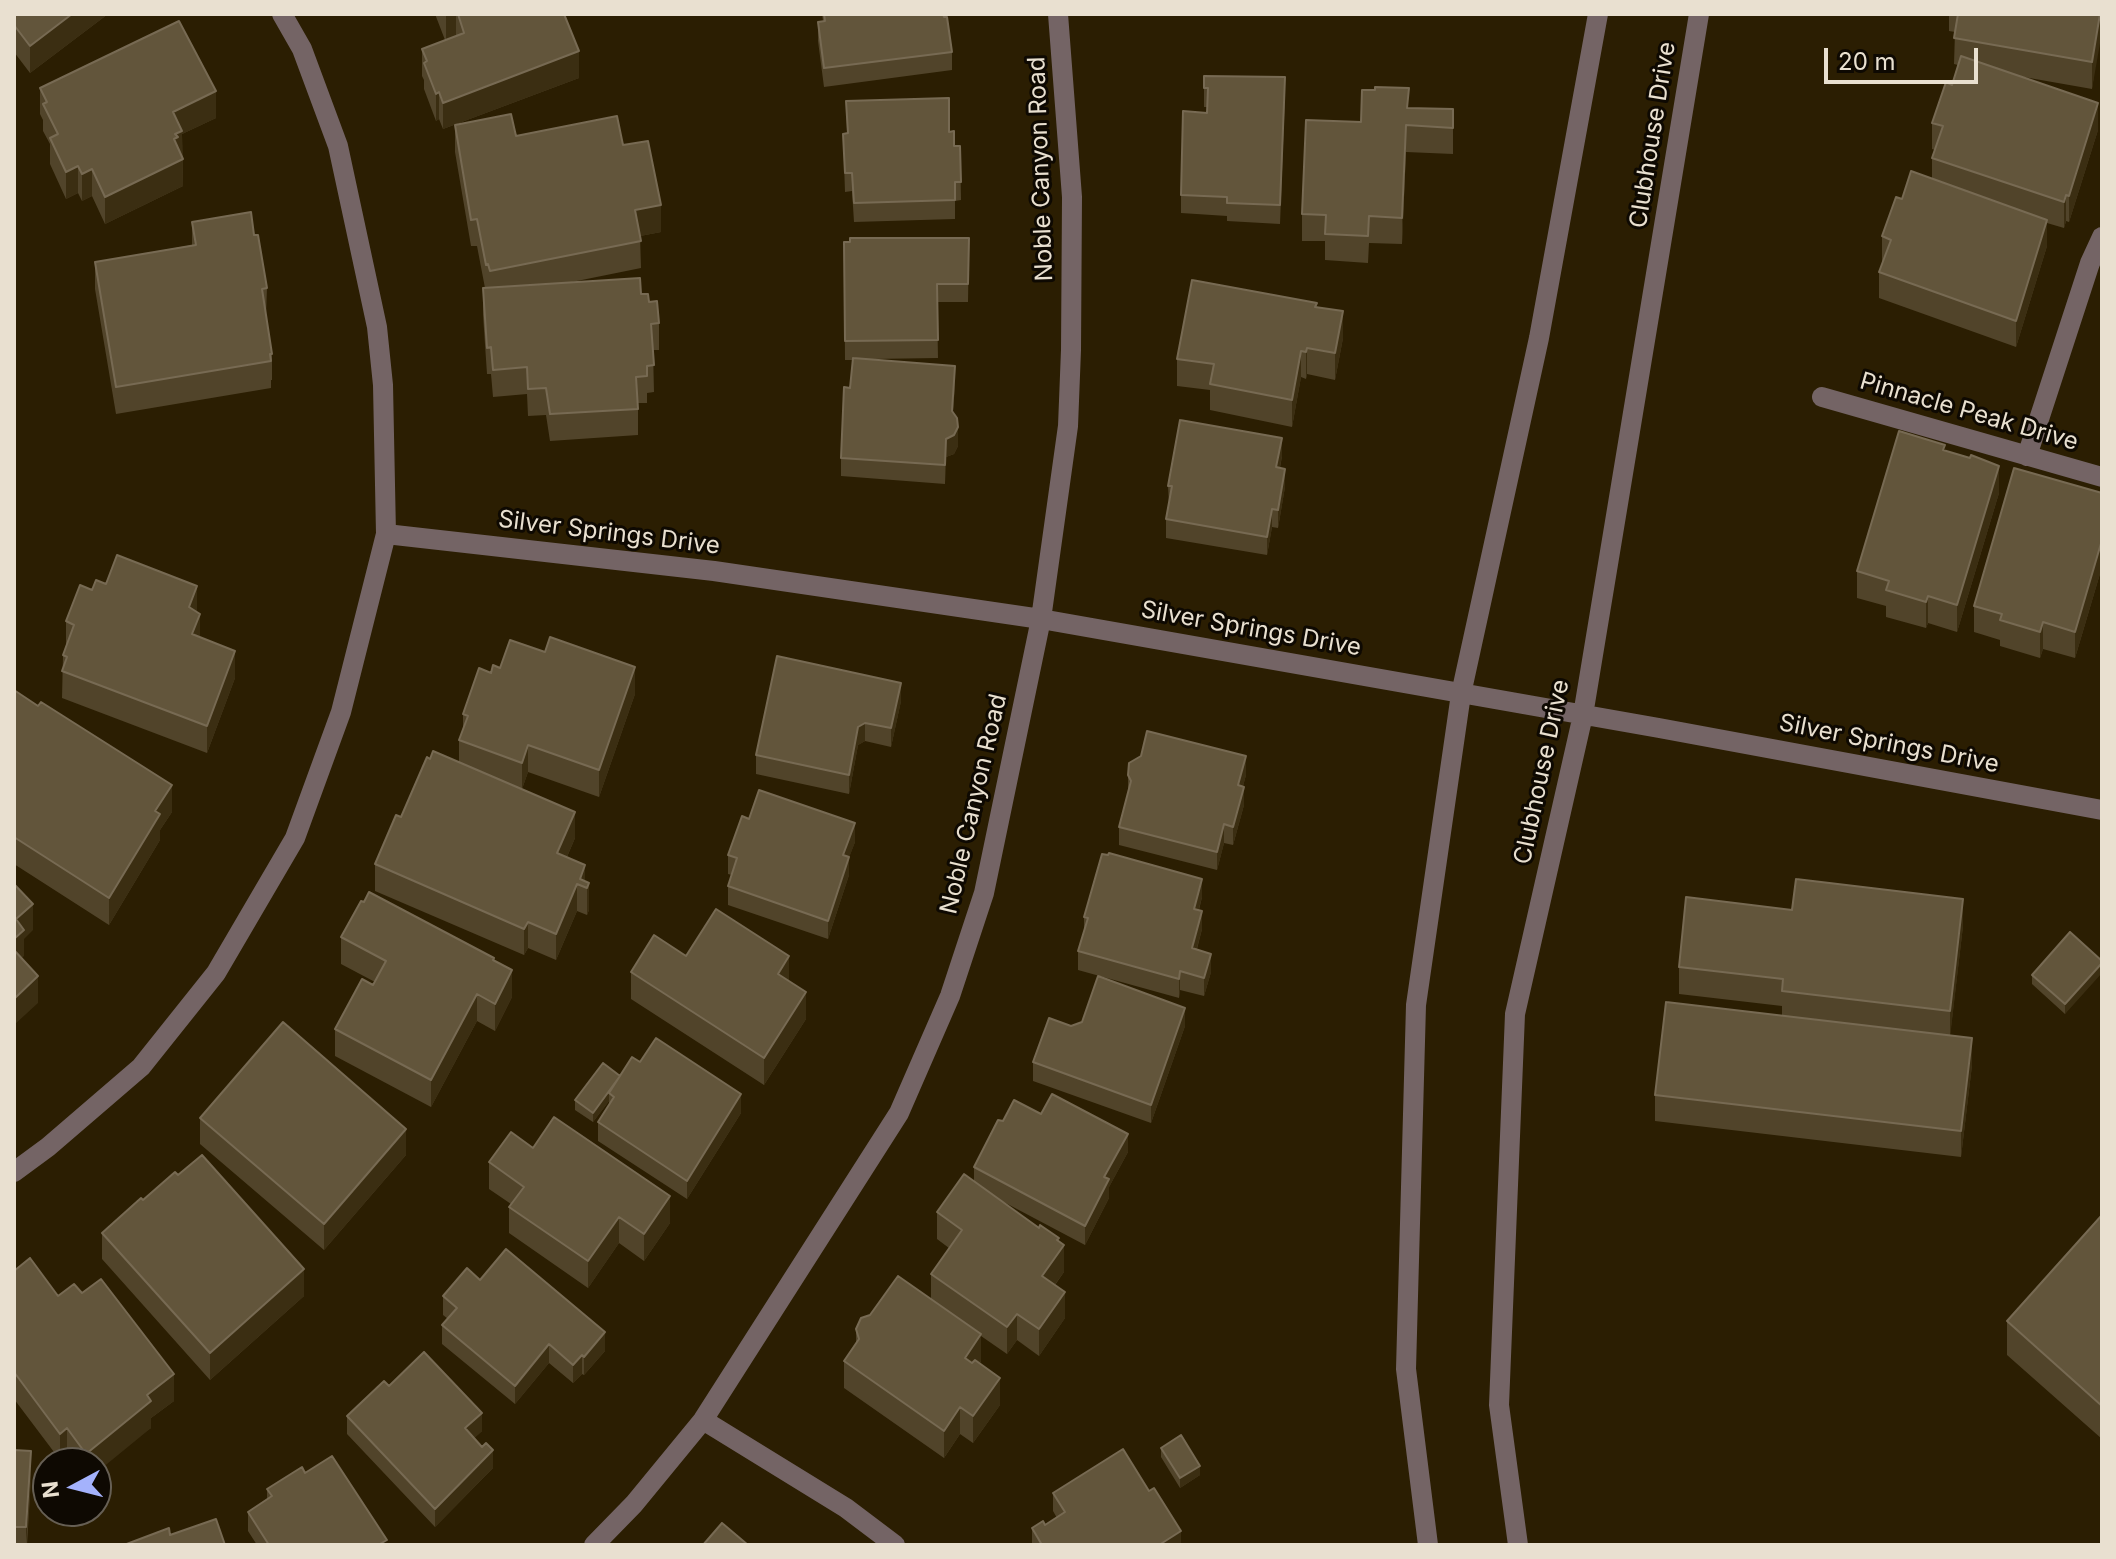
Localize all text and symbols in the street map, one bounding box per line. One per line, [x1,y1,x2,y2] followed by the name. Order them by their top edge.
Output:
[1828,32,1982,82] scale bar
[1624,40,1682,230] street label: Clubhouse Drive
[1838,47,1896,76] text: 20 m
[1023,56,1059,282] street label: Noble Canyon Road
[1857,367,2081,457] street label: Pinnacle Peak Drive
[497,505,721,561] street label: Silver Springs Drive
[1139,595,1363,663] street label: Silver Springs Drive
[1508,677,1576,867] street label: Clubhouse Drive
[935,691,1013,917] street label: Noble Canyon Road
[1777,709,2001,779] street label: Silver Springs Drive
[32,1447,112,1527] north arrow
[36,1480,64,1500] text: N

